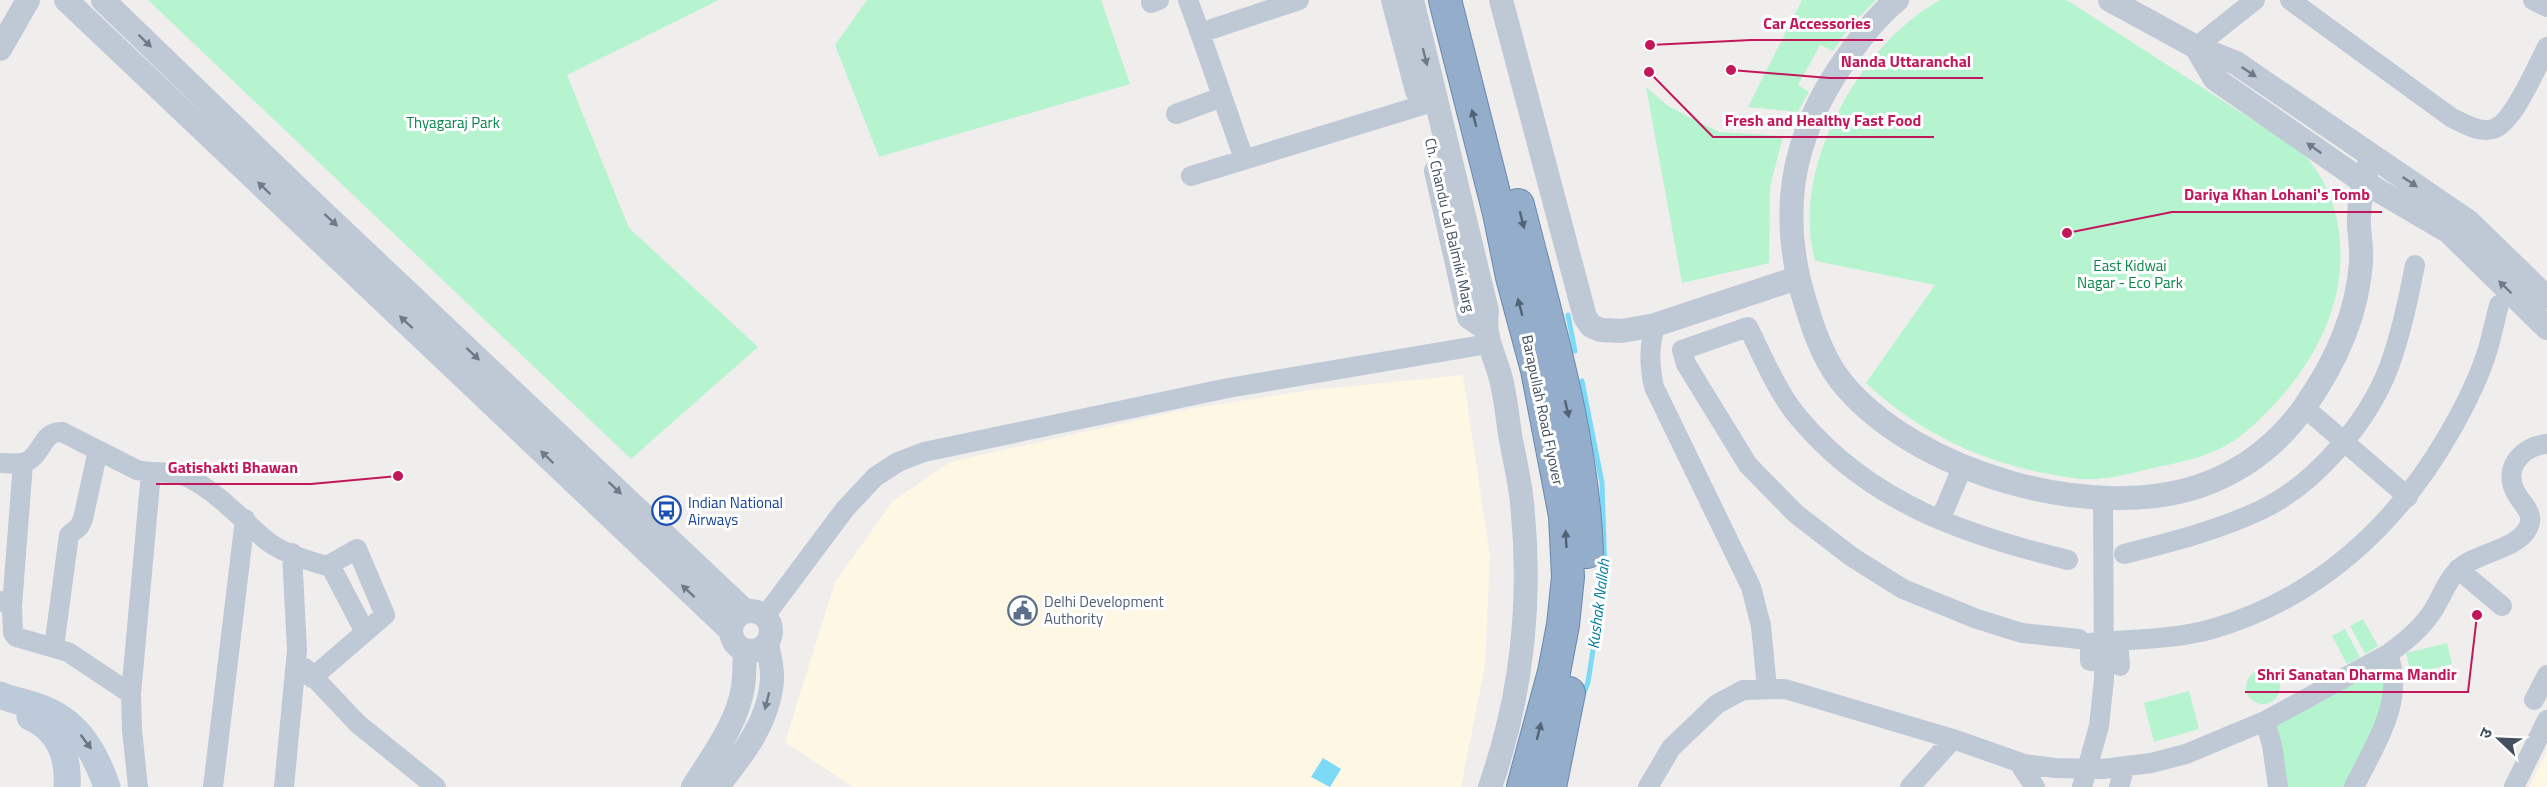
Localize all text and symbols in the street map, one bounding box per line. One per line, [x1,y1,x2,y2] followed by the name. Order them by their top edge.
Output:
[1751,6,1883,40] callout: Car Accessories
[1763,11,1871,35] text: Car Accessories
[138,33,152,47] one-way arrow
[1829,44,1983,78] callout: Nanda Uttaranchal
[1421,48,1431,66] one-way arrow
[1841,49,1971,73] text: Nanda Uttaranchal
[2241,66,2257,77] one-way arrow
[1713,103,1934,137] callout: Fresh and Healthy Fast Food
[1468,108,1478,127] one-way arrow
[1725,108,1921,132] text: Fresh and Healthy Fast Food
[406,111,500,134] park label: Thyagaraj Park
[1419,136,1481,315] street label: Ch. Chandu Lal Balmiki Marg
[2307,142,2323,154] one-way arrow
[2402,176,2418,188] one-way arrow
[2172,178,2382,212] callout: Dariya Khan Lohani's Tomb
[257,181,272,195] one-way arrow
[2184,182,2370,206] text: Dariya Khan Lohani's Tomb
[1517,211,1527,229] one-way arrow
[323,213,338,226] one-way arrow
[2077,254,2183,294] park label: East Kidwai Nagar - Eco Park
[2498,280,2513,294] one-way arrow
[1515,298,1524,316] one-way arrow
[398,315,413,329] one-way arrow
[1516,333,1570,487] street label: Barapullah Road Flyover
[466,346,480,360] one-way arrow
[1563,400,1573,419] one-way arrow
[156,450,311,484] callout: Gatishakti Bhawan
[540,450,554,464] one-way arrow
[168,455,298,479] text: Gatishakti Bhawan
[607,480,621,494] one-way arrow
[688,491,783,531] place label: Indian National Airways
[651,495,683,527] bus stop icon: Indian National Airways
[1561,529,1571,548] one-way arrow
[1581,557,1616,650] water label: Kushak Nallah
[681,584,696,598] one-way arrow
[1044,590,1165,630] place label: Delhi Development Authority
[1007,594,1039,626] public building icon: Delhi Development Authority
[2245,658,2468,692] callout: Shri Sanatan Dharma Mandir
[2257,662,2457,686] text: Shri Sanatan Dharma Mandir
[762,691,772,710] one-way arrow
[2469,709,2529,769] north arrow
[1534,722,1544,740] one-way arrow
[2472,724,2498,742] text: उ
[79,735,91,750] one-way arrow

